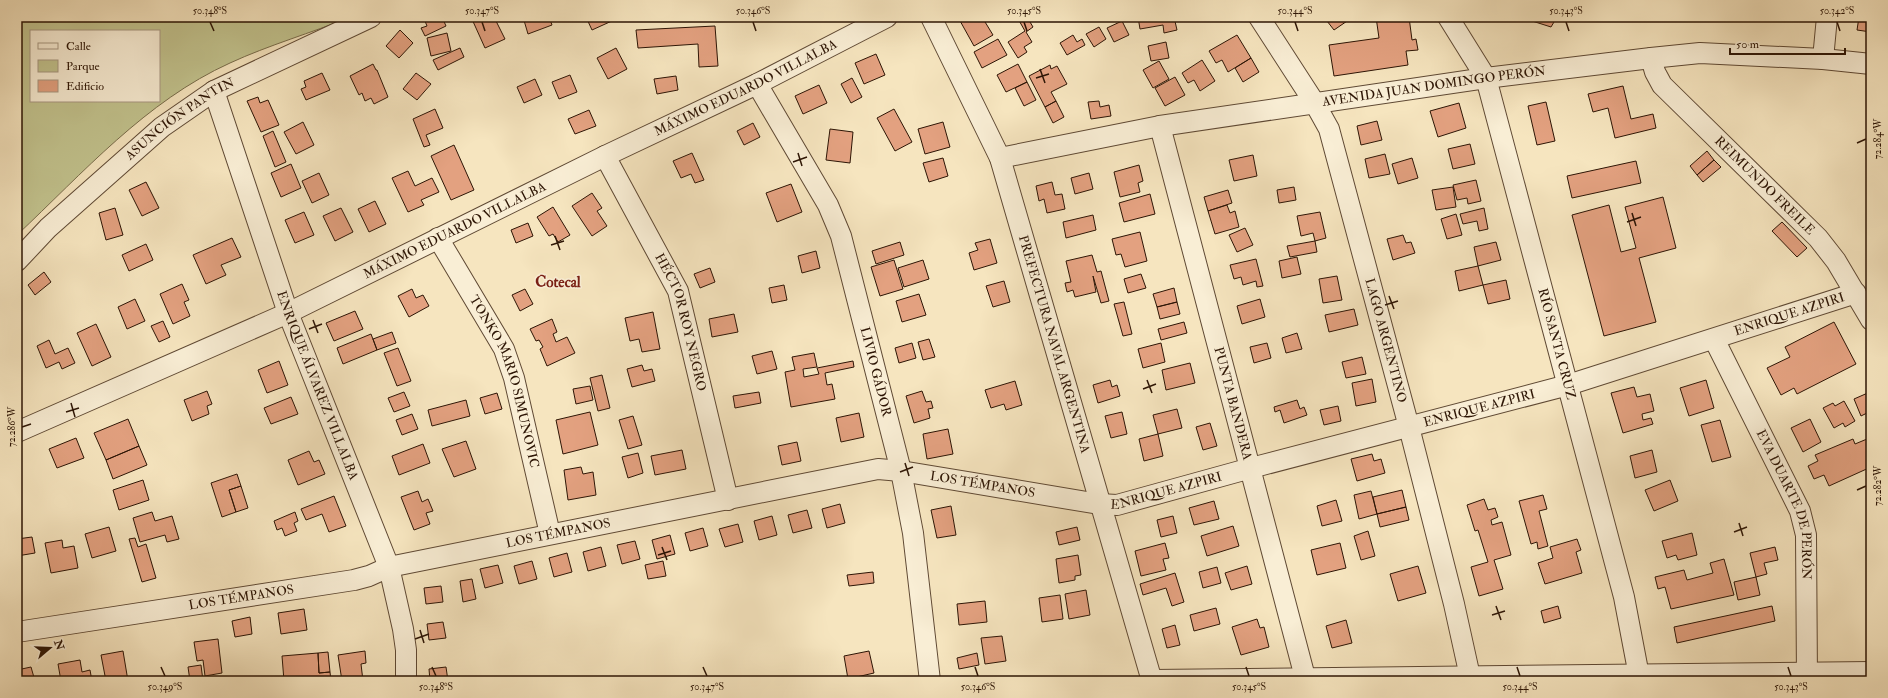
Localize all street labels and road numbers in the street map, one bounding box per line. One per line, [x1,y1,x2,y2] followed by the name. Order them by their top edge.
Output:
[652,36,840,140] street label: MÁXIMO EDUARDO VILLALBA
[1320,63,1547,110] street label: AVENIDA JUAN DOMINGO PERÓN
[121,74,237,164] street label: ASUNCIÓN PANTIN
[1711,133,1818,238] street label: REIMUNDO FREILE
[361,178,549,282] street label: MÁXIMO EDUARDO VILLALBA
[1015,234,1094,456] street label: PREFECTURA NAVAL ARGENTINA
[651,251,710,393] street label: HÉCTOR ROY NEGRO
[1361,276,1410,404] street label: LAGO ARGENTINO
[1534,287,1579,401] street label: RÍO SANTA CRUZ
[273,289,362,483] street label: ENRIQUE ÁLVAREZ VILLALBA
[1732,289,1846,339] street label: ENRIQUE AZPIRI
[466,292,543,470] street label: TONKO MARIO SIMUNOVIC
[857,325,895,419] street label: LIVIO GÁDOR
[1210,345,1256,463] street label: PUNTA BANDERA
[1422,386,1537,431] street label: ENRIQUE AZPIRI
[1753,427,1815,580] street label: EVA DUARTE DE PERÓN
[929,468,1036,501] street label: LOS TÉMPANOS
[1110,468,1224,513] street label: ENRIQUE AZPIRI
[504,515,612,551] street label: LOS TÉMPANOS
[188,581,295,613] street label: LOS TÉMPANOS

